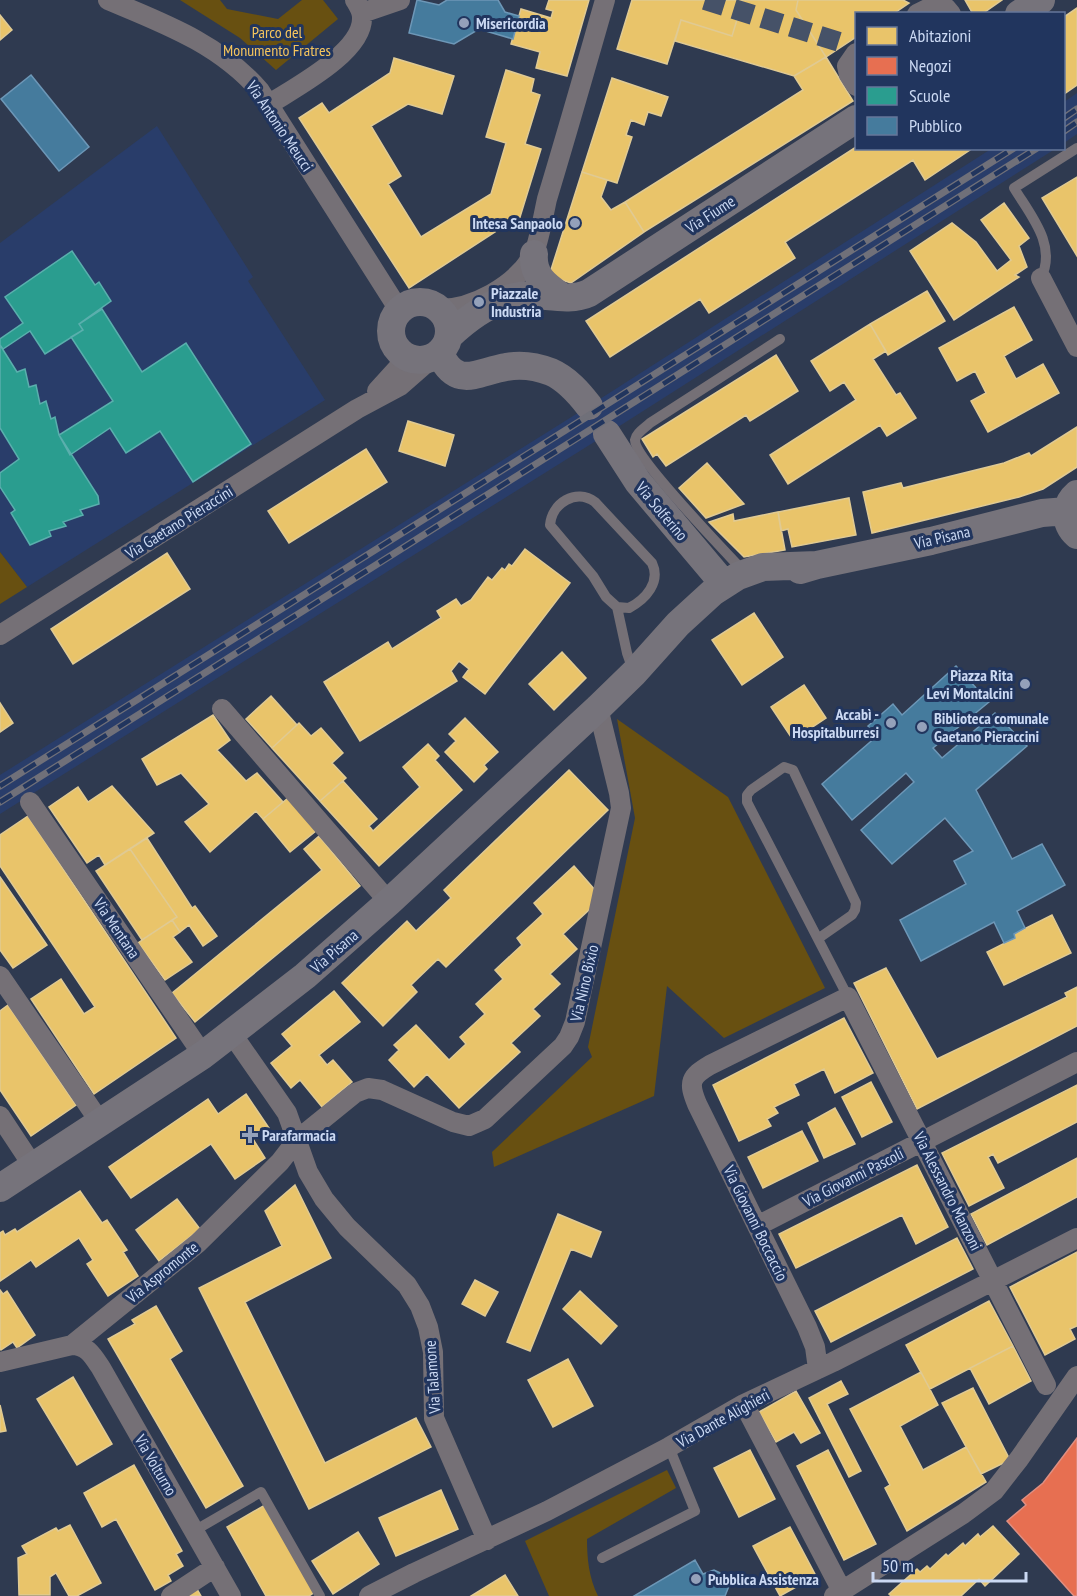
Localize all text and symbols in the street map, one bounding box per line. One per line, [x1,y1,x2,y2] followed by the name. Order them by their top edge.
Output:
[855,12,1065,150] legend
[476,13,546,33] place label: Misericordia
[457,16,471,30] marker: Misericordia
[223,22,331,60] park label: Parco del Monumento Fratres
[909,24,971,47] text: Abitazioni
[909,54,952,77] text: Negozi
[242,76,318,175] street label: Via Antonio Meucci
[909,84,950,107] text: Scuole
[909,114,962,137] text: Pubblico
[681,191,738,238] street label: Via Fiume
[472,213,563,233] place label: Intesa Sanpaolo
[568,216,582,230] marker: Intesa Sanpaolo
[491,283,542,321] place label: Piazzale Industria
[472,295,486,309] marker: Piazzale Industria
[631,477,692,545] street label: Via Solferino
[121,481,236,564] street label: Via Gaetano Pieraccini
[911,521,972,553] street label: Via Pisana
[927,665,1013,703] place label: Piazza Rita Levi Montalcini
[1018,677,1032,691] marker: Piazza Rita Levi Montalcini
[792,704,879,742] place label: Accabì - Hospitalburresi
[934,708,1049,746] place label: Biblioteca comunale Gaetano Pieraccini
[884,716,898,730] marker: Accabì - Hospitalburresi
[915,720,929,734] marker: Biblioteca comunale Gaetano Pieraccini
[89,893,145,962] street label: Via Mentana
[305,925,362,978] street label: Via Pisana
[565,943,603,1024] street label: Via Nino Bixio
[262,1125,336,1145] place label: Parafarmacia
[909,1127,987,1254] street label: Via Alessandro Manzoni
[243,1128,257,1142] marker: Parafarmacia
[798,1143,907,1211] street label: Via Giovanni Pascoli
[719,1161,793,1284] street label: Via Giovanni Boccaccio
[121,1237,202,1308] street label: Via Aspromonte
[419,1340,445,1415] street label: Via Talamone
[672,1384,773,1452] street label: Via Dante Alighieri
[130,1430,182,1499] street label: Via Volturno
[873,1545,1026,1583] scale bar
[882,1554,914,1577] text: 50 m
[708,1569,819,1589] place label: Pubblica Assistenza
[689,1572,703,1586] marker: Pubblica Assistenza

